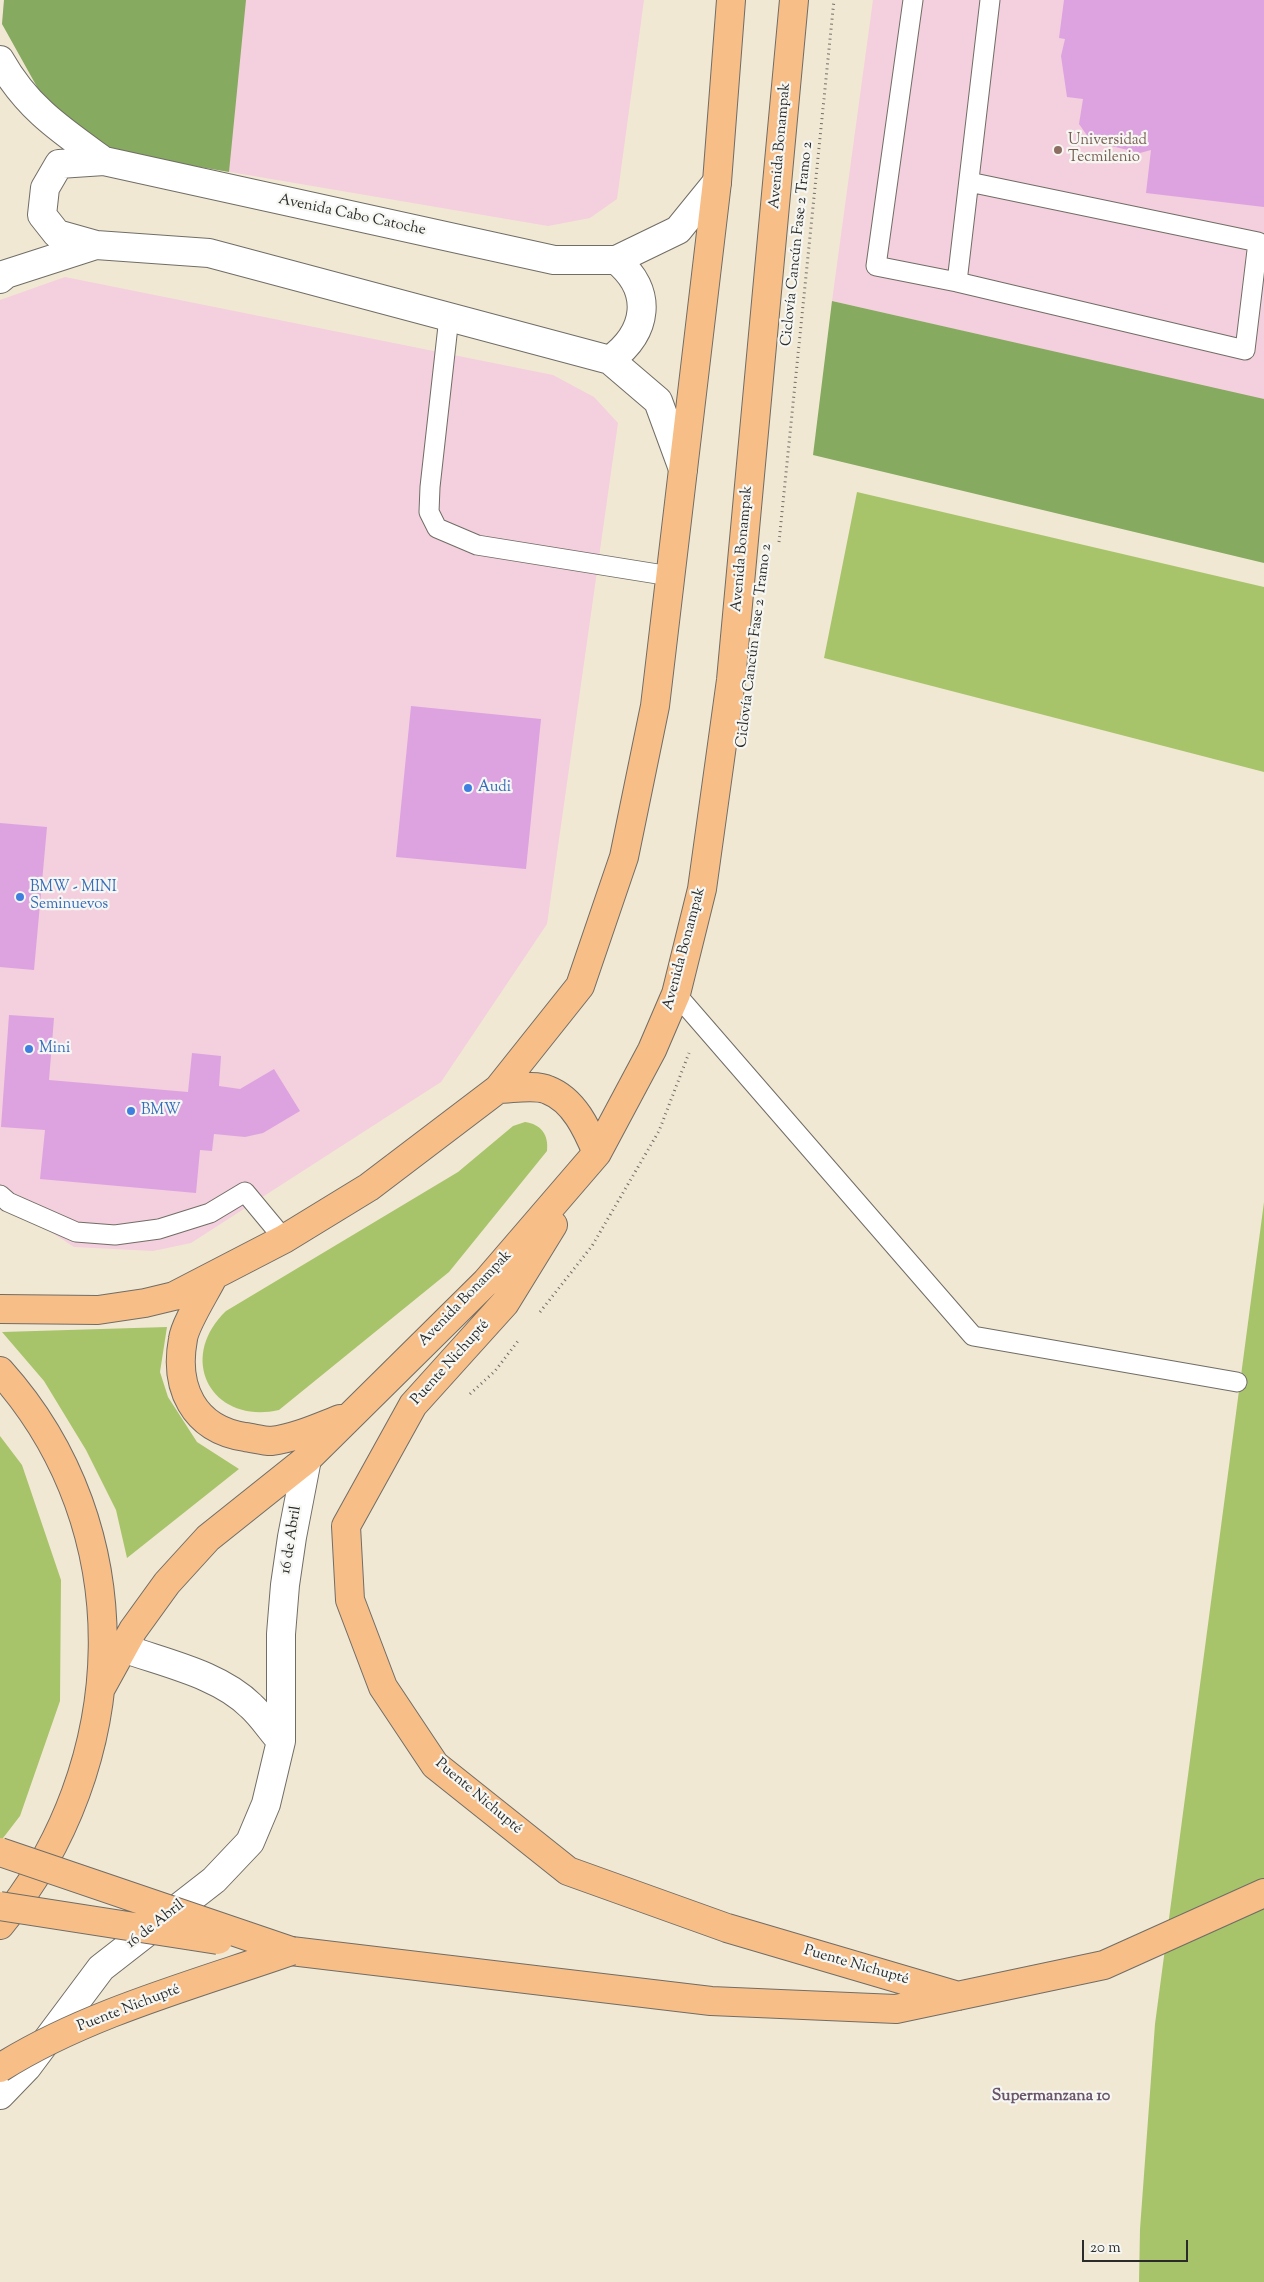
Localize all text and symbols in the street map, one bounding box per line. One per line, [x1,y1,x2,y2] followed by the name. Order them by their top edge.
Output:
[767,82,795,210] street label: Avenida Bonampak
[1068,132,1147,167] place label: Universidad Tecmilenio
[778,141,818,347] street label: Ciclovía Cancún Fase 2 Tramo 2
[1052,144,1064,156] marker: Universidad Tecmilenio
[277,192,427,240] street label: Avenida Cabo Catoche
[729,485,757,613] street label: Avenida Bonampak
[734,543,776,749] street label: Ciclovía Cancún Fase 2 Tramo 2
[478,779,511,797] place label: Audi
[462,782,474,794] marker: Audi
[30,879,117,914] place label: BMW - MINI Seminuevos
[660,886,710,1012] street label: Avenida Bonampak
[14,891,26,903] marker: BMW - MINI Seminuevos
[39,1040,70,1058] place label: Mini
[23,1043,35,1055] marker: Mini
[141,1102,181,1120] place label: BMW
[125,1105,137,1117] marker: BMW
[416,1247,516,1351] street label: Avenida Bonampak
[408,1317,494,1409] street label: Puente Nichupté
[278,1505,306,1575] street label: 16 de Abril
[431,1755,525,1839] street label: Puente Nichupté
[123,1897,189,1953] street label: 16 de Abril
[801,1942,911,1990] street label: Puente Nichupté
[75,1981,183,2037] street label: Puente Nichupté
[992,2087,1110,2107] district label: Supermanzana 10
[1084,2230,1190,2262] scale bar
[1090,2238,1121,2259] text: 20 m

